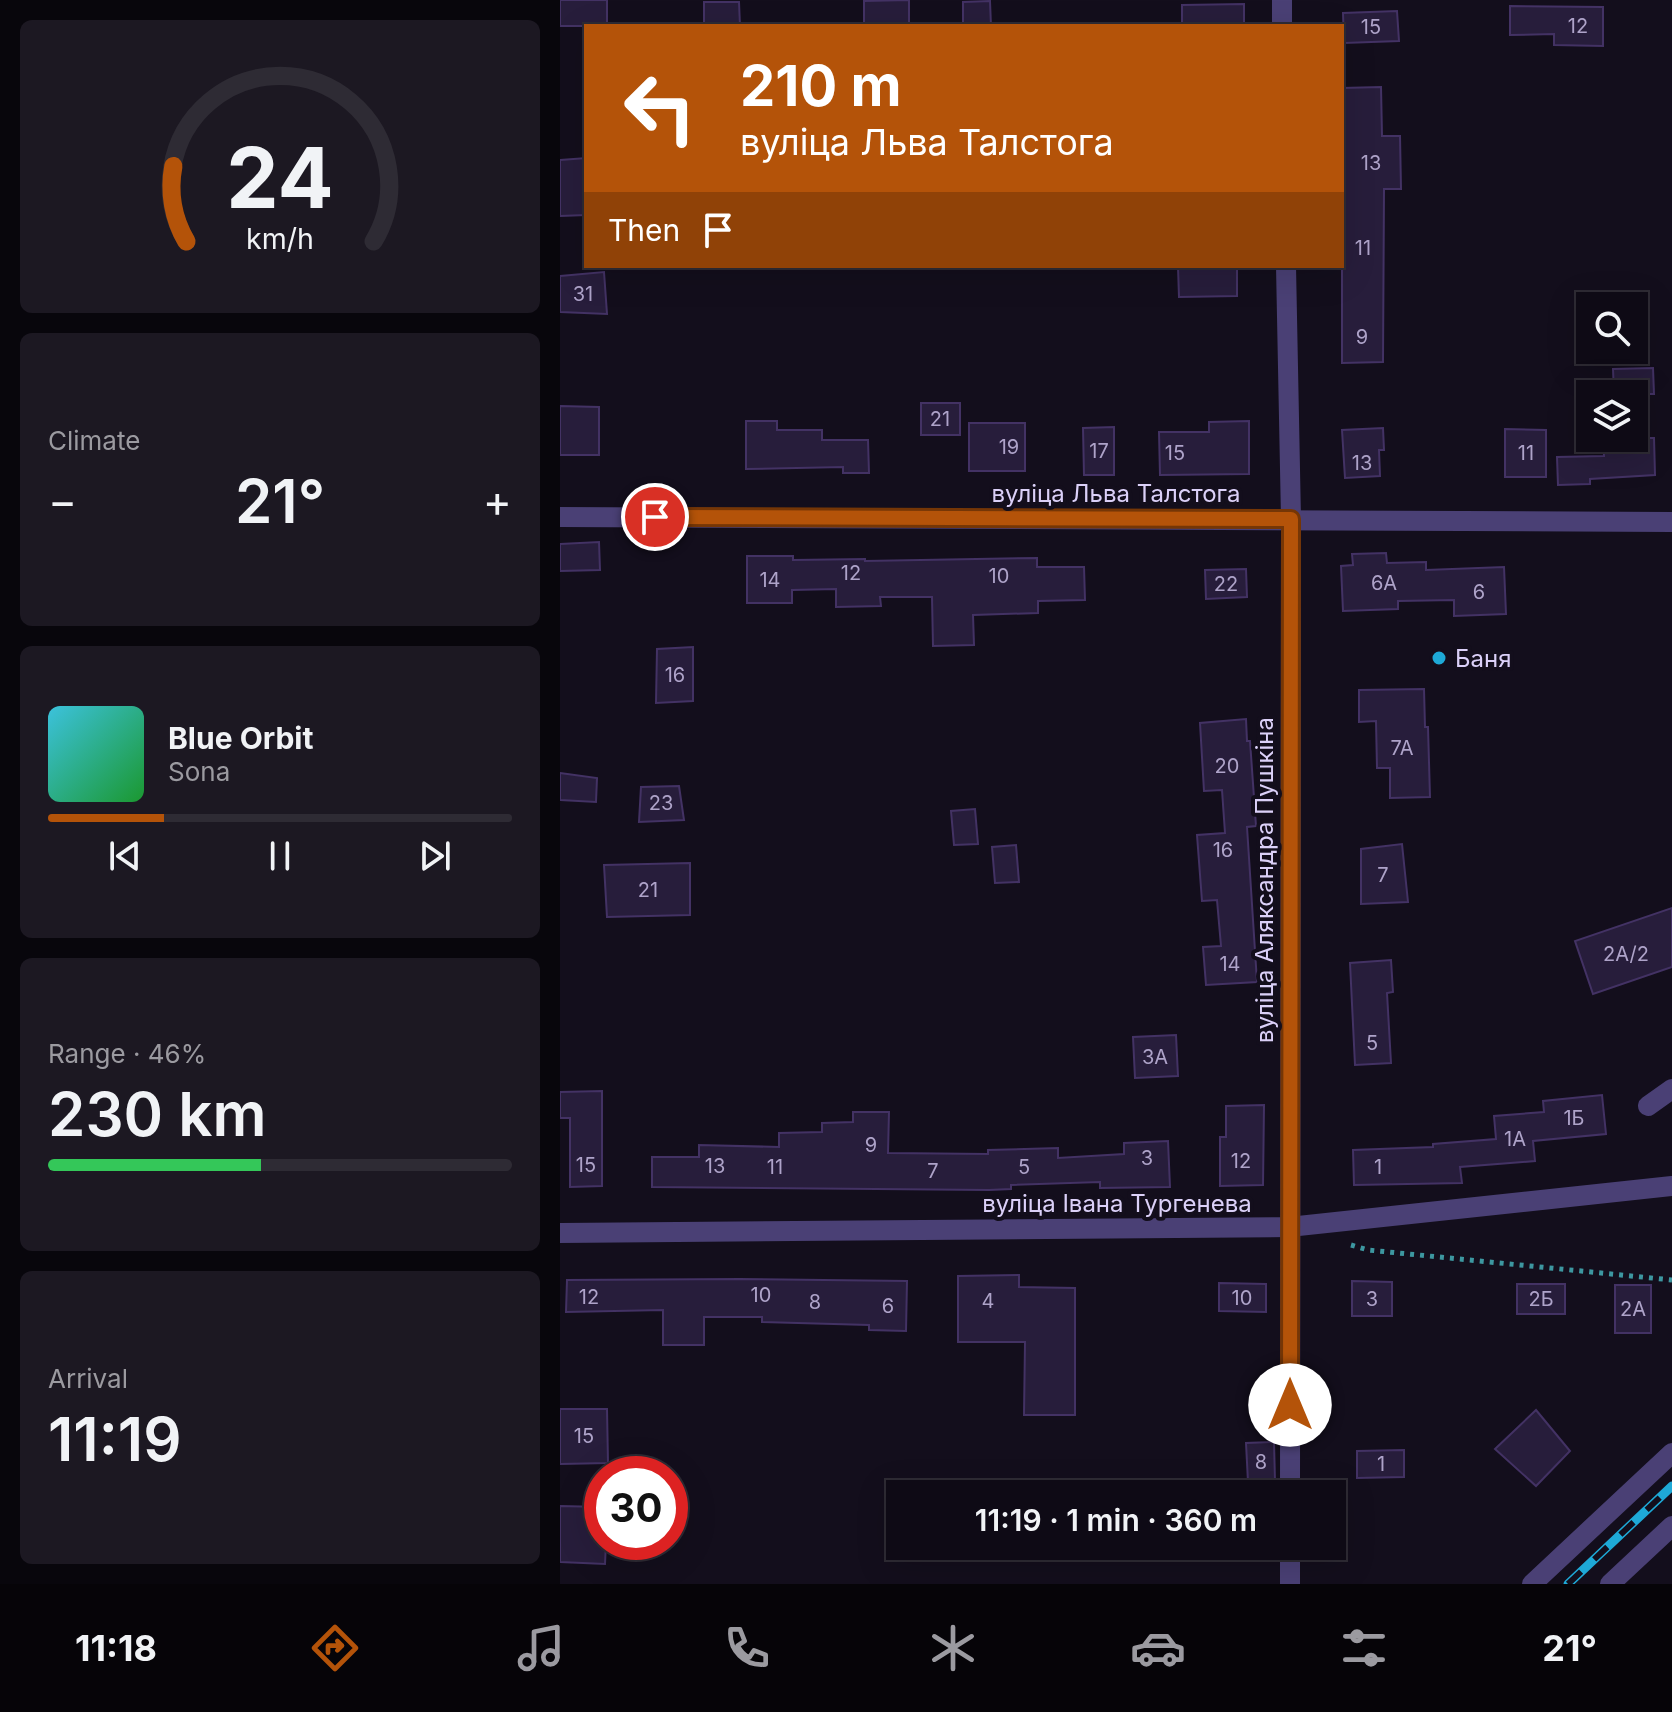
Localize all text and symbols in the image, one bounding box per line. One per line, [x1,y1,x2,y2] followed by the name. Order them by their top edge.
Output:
[1568,14,1588,38] house number: 12
[1361,15,1381,39] house number: 15
[740,52,902,120] text: 210 m
[608,56,712,160] icon: left
[740,120,1114,164] text: вуліца Льва Талстога
[226,127,334,228] text: 24
[1361,151,1381,175] house number: 13
[696,208,740,252] icon: arrive
[608,212,680,248] text: Then
[246,222,314,257] text: km/h
[1355,236,1371,260] house number: 11
[573,282,593,306] house number: 31
[1576,292,1648,452] map controls
[1576,292,1648,364] button: search
[1356,325,1368,349] house number: 9
[1576,380,1648,452] button: layers
[930,407,950,431] house number: 21
[48,425,140,456] text: Climate
[999,435,1019,459] house number: 19
[1089,439,1109,463] house number: 17
[1165,441,1185,465] house number: 15
[1518,441,1534,465] house number: 11
[1352,451,1372,475] house number: 13
[235,465,325,537] text: 21°
[48,474,77,528] text: −
[483,474,512,528] text: +
[991,479,1241,508] street label: вуліца Льва Талстога
[621,483,689,551] pin
[633,495,677,539] icon: arrive
[841,561,861,585] house number: 12
[989,564,1009,588] house number: 10
[759,568,781,592] house number: 14
[1371,571,1397,595] house number: 6А
[1214,572,1238,596] house number: 22
[1473,580,1485,604] house number: 6
[1455,644,1511,673] place label: Баня
[1430,649,1448,667] marker: Баня
[665,663,685,687] house number: 16
[1250,717,1279,1043] street label: вуліца Аляксандра Пушкіна
[168,720,313,756] text: Blue Orbit
[1391,736,1414,760] house number: 7А
[1215,754,1239,778] house number: 20
[168,756,230,787] text: Sona
[649,791,673,815] house number: 23
[103,834,147,878] icon: previous
[258,834,302,878] icon: pause
[413,834,457,878] icon: next
[1213,838,1233,862] house number: 16
[1377,863,1389,887] house number: 7
[638,878,658,902] house number: 21
[1603,942,1649,966] house number: 2А/2
[1219,952,1241,976] house number: 14
[1366,1031,1378,1055] house number: 5
[48,1038,206,1069] text: Range · 46%
[1142,1045,1168,1069] house number: 3А
[48,1078,266,1150] text: 230 km
[1563,1106,1585,1130] house number: 1Б
[1504,1127,1526,1151] house number: 1А
[865,1133,877,1157] house number: 9
[1141,1146,1153,1170] house number: 3
[1231,1149,1251,1173] house number: 12
[576,1153,596,1177] house number: 15
[705,1154,725,1178] house number: 13
[767,1155,783,1179] house number: 11
[1018,1155,1030,1179] house number: 5
[1374,1155,1382,1179] house number: 1
[927,1159,939,1183] house number: 7
[982,1189,1252,1218] street label: вуліца Івана Тургенева
[751,1283,771,1307] house number: 10
[579,1285,599,1309] house number: 12
[1232,1286,1252,1310] house number: 10
[1366,1287,1378,1311] house number: 3
[1528,1287,1554,1311] house number: 2Б
[982,1289,994,1313] house number: 4
[809,1290,821,1314] house number: 8
[882,1294,894,1318] house number: 6
[1620,1297,1646,1321] house number: 2А
[48,1363,128,1394] text: Arrival
[1248,1363,1332,1447] position arrow
[48,1403,182,1475] text: 11:19
[574,1424,594,1448] house number: 15
[1255,1450,1267,1474] house number: 8
[1377,1452,1385,1476] house number: 1
[584,1456,688,1560] speed limit sign: 30
[975,1502,1257,1538] text: 11:19 · 1 min · 360 m
[307,1620,363,1676] icon: directions
[513,1620,569,1676] icon: music
[719,1620,775,1676] icon: phone
[925,1620,981,1676] icon: climate
[1130,1620,1186,1676] icon: car
[1336,1620,1392,1676] icon: filters
[75,1626,157,1670] text: 11:18
[1542,1626,1597,1670] text: 21°

